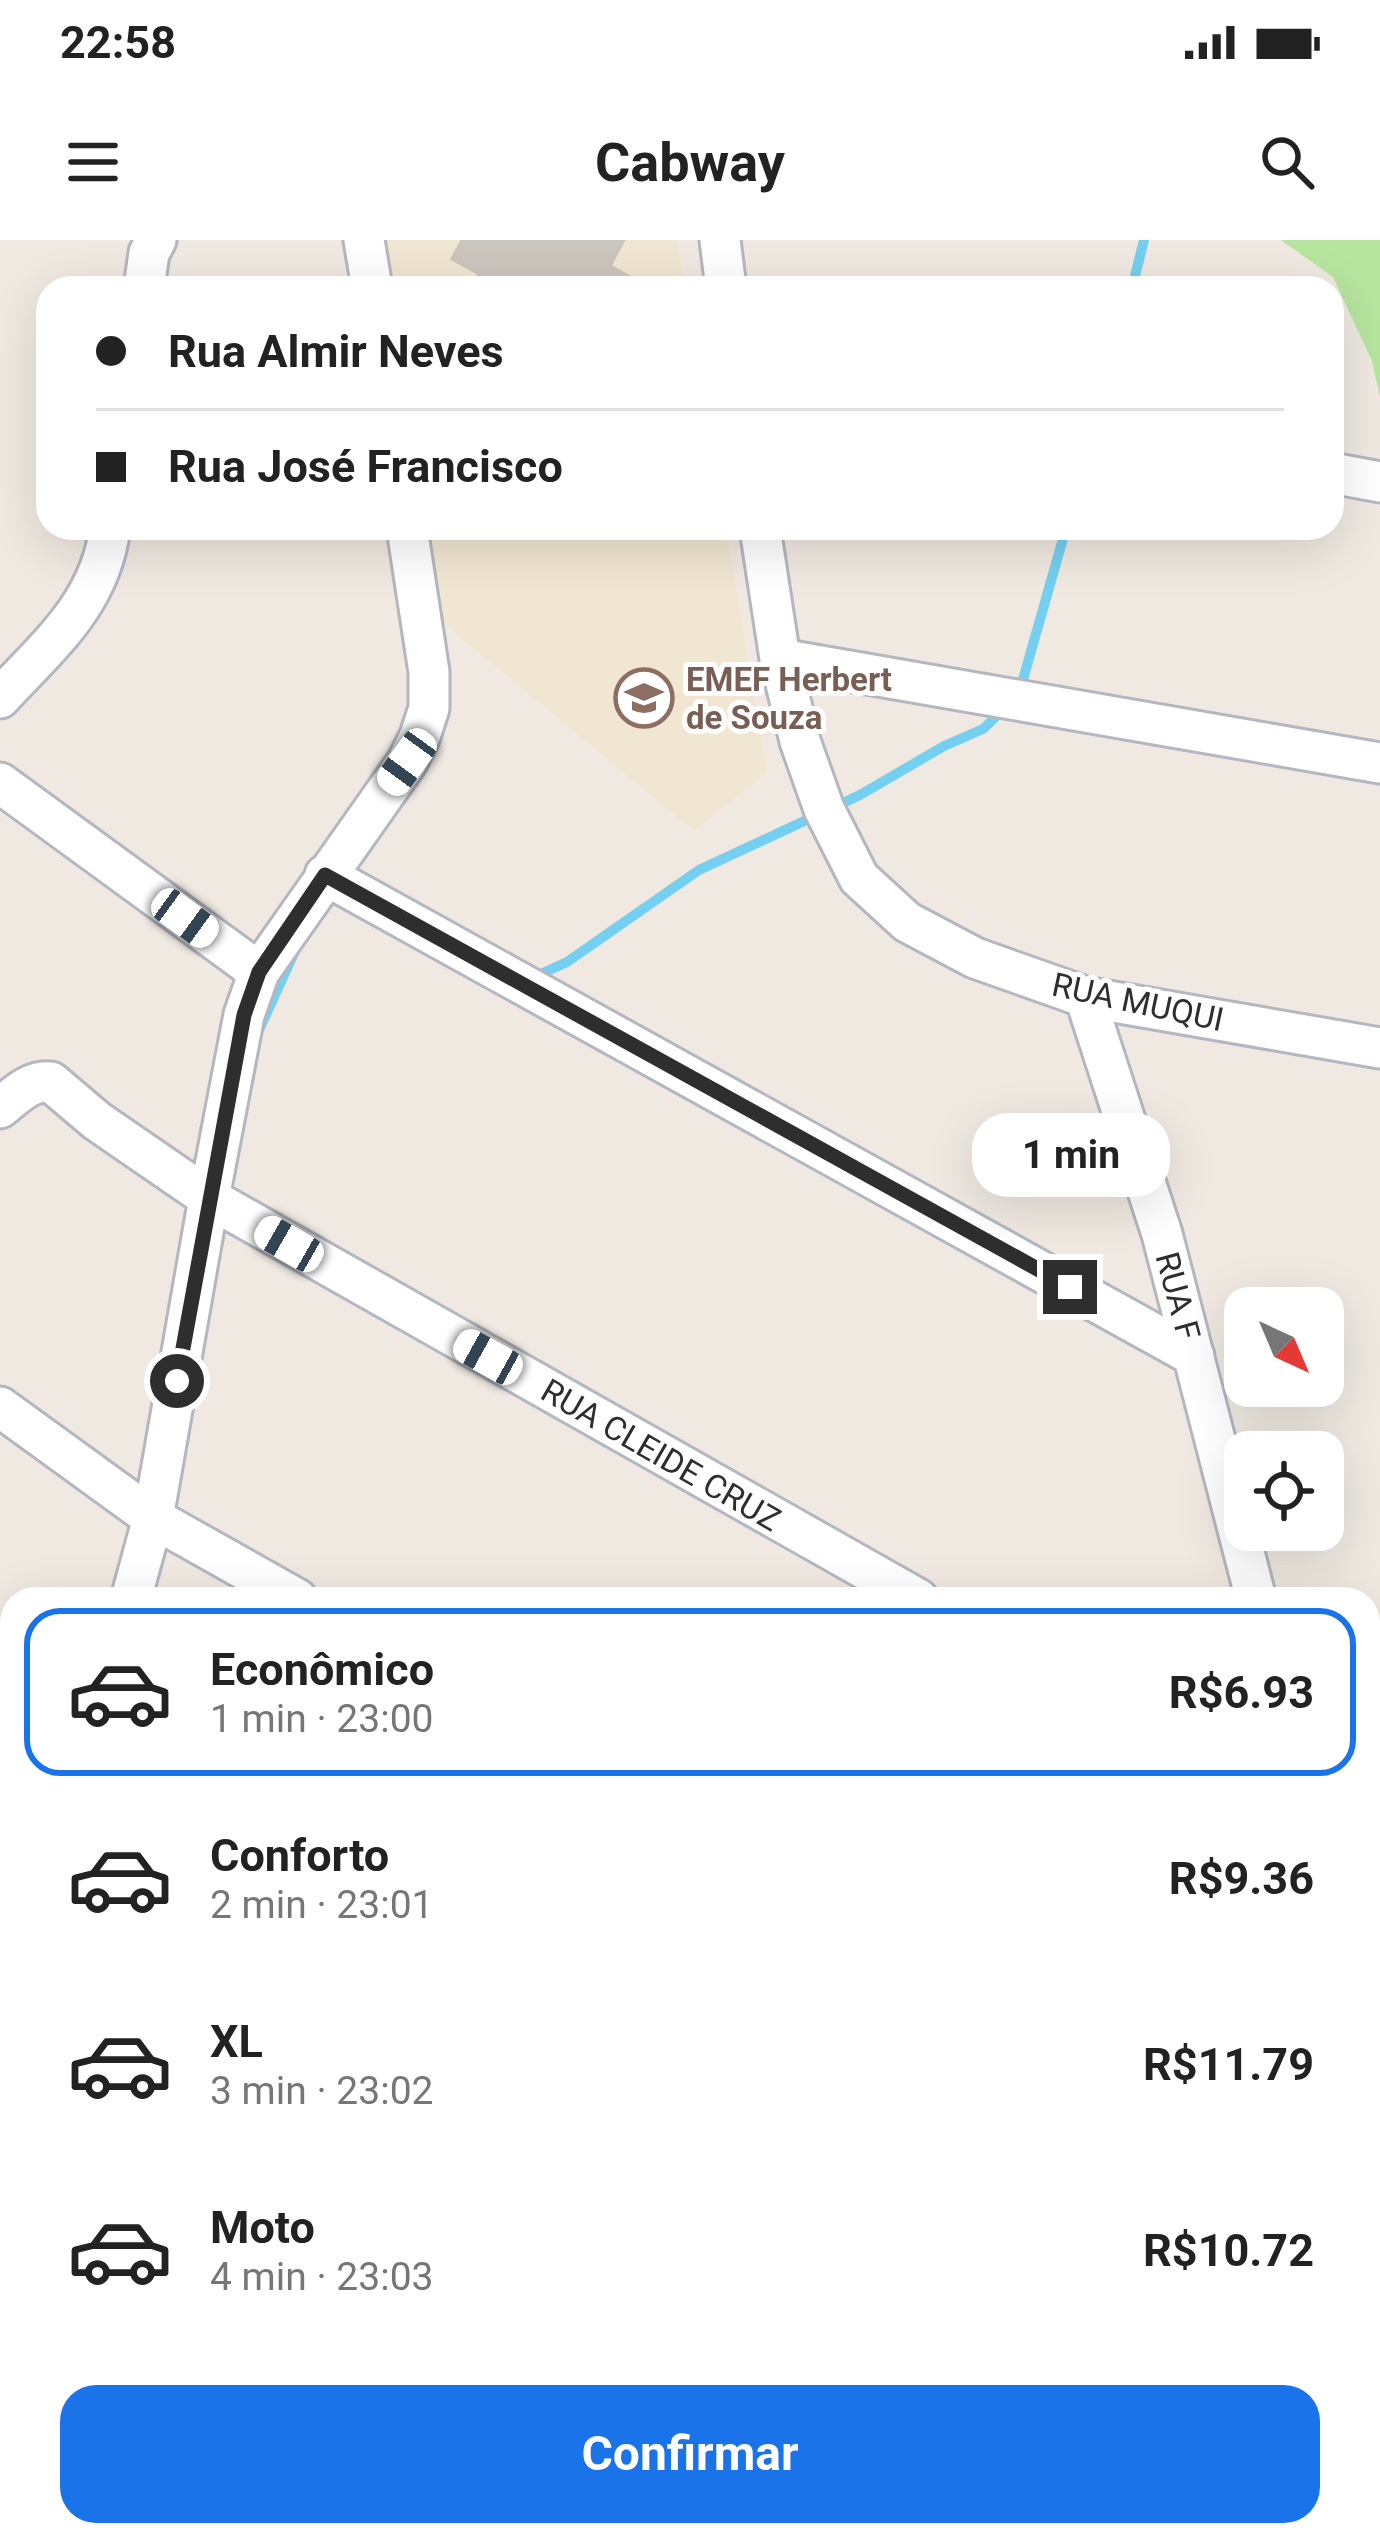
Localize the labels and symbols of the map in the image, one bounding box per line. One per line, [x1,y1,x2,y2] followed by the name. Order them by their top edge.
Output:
[686,660,892,737] place label: EMEF Herbert de Souza
[613,667,675,729] school or university icon: EMEF Herbert de Souza
[371,722,443,802] car
[145,882,225,954] car
[1049,965,1227,1039] street label: RUA MUQUI
[971,1113,1169,1197] callout: 1 min
[249,1210,329,1278] car
[1148,1248,1208,1344] street label: RUA F
[1043,1260,1097,1314] route end
[1224,1287,1344,1407] north arrow
[448,1324,528,1390] car
[150,1354,204,1408] route start
[534,1371,788,1539] street label: RUA CLEIDE CRUZ

